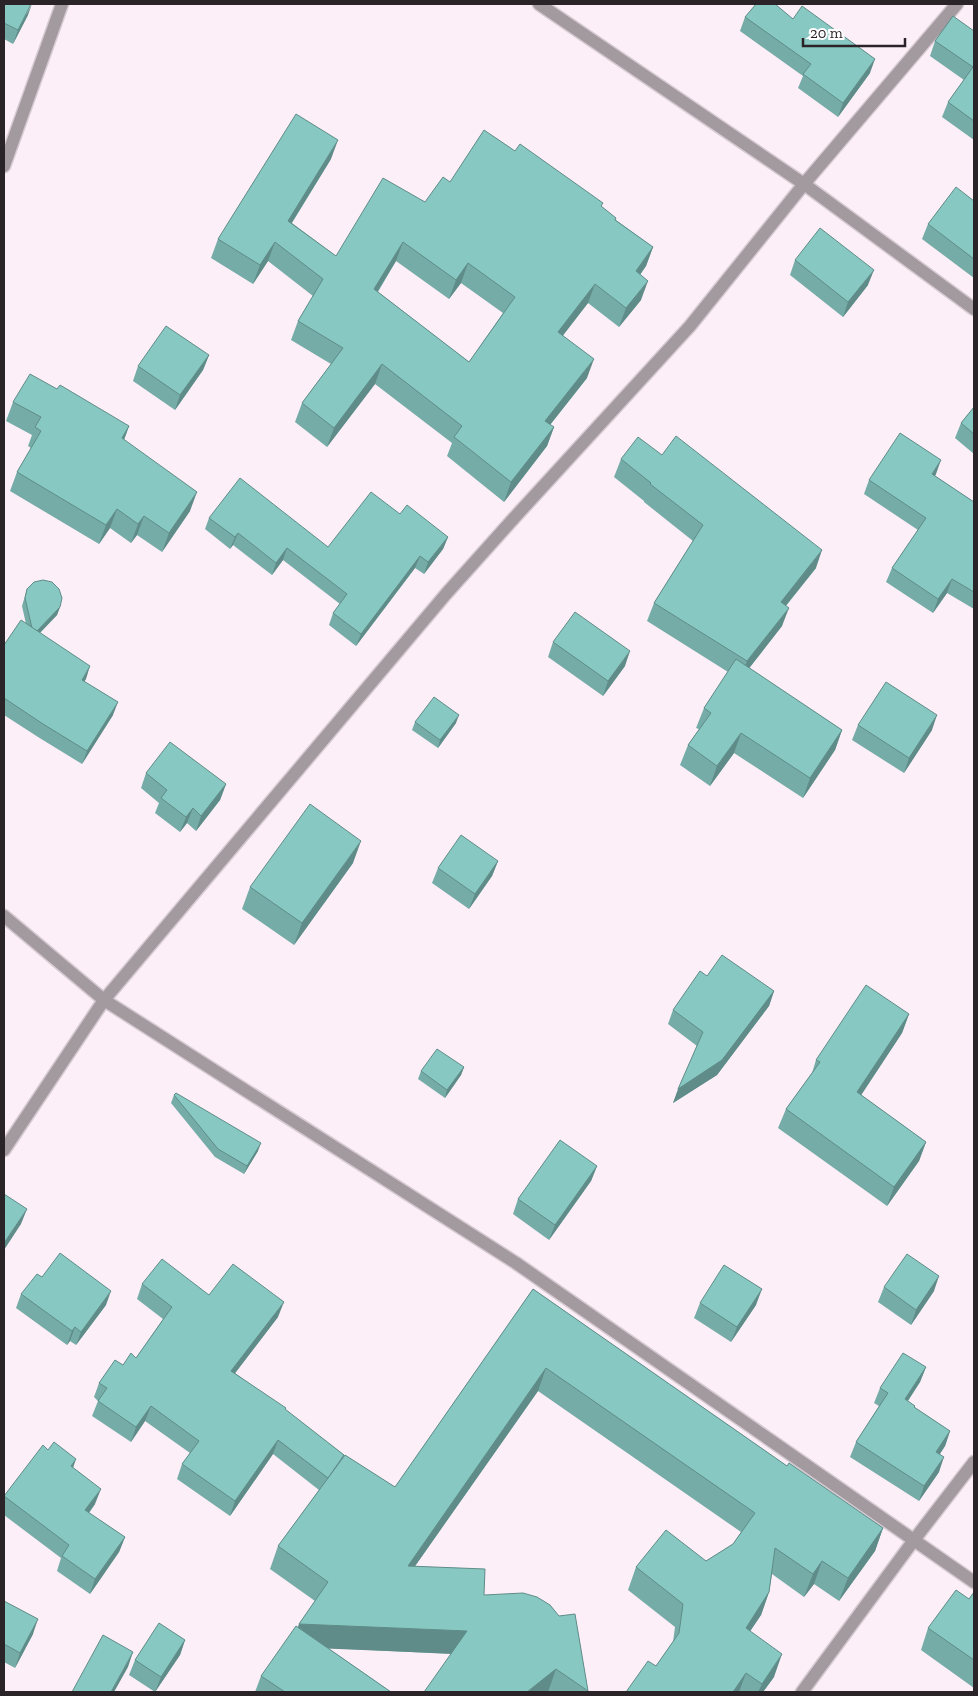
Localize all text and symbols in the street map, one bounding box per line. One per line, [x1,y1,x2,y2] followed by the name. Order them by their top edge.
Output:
[803,15,906,47] scale bar
[810,24,843,42] text: 20 m

